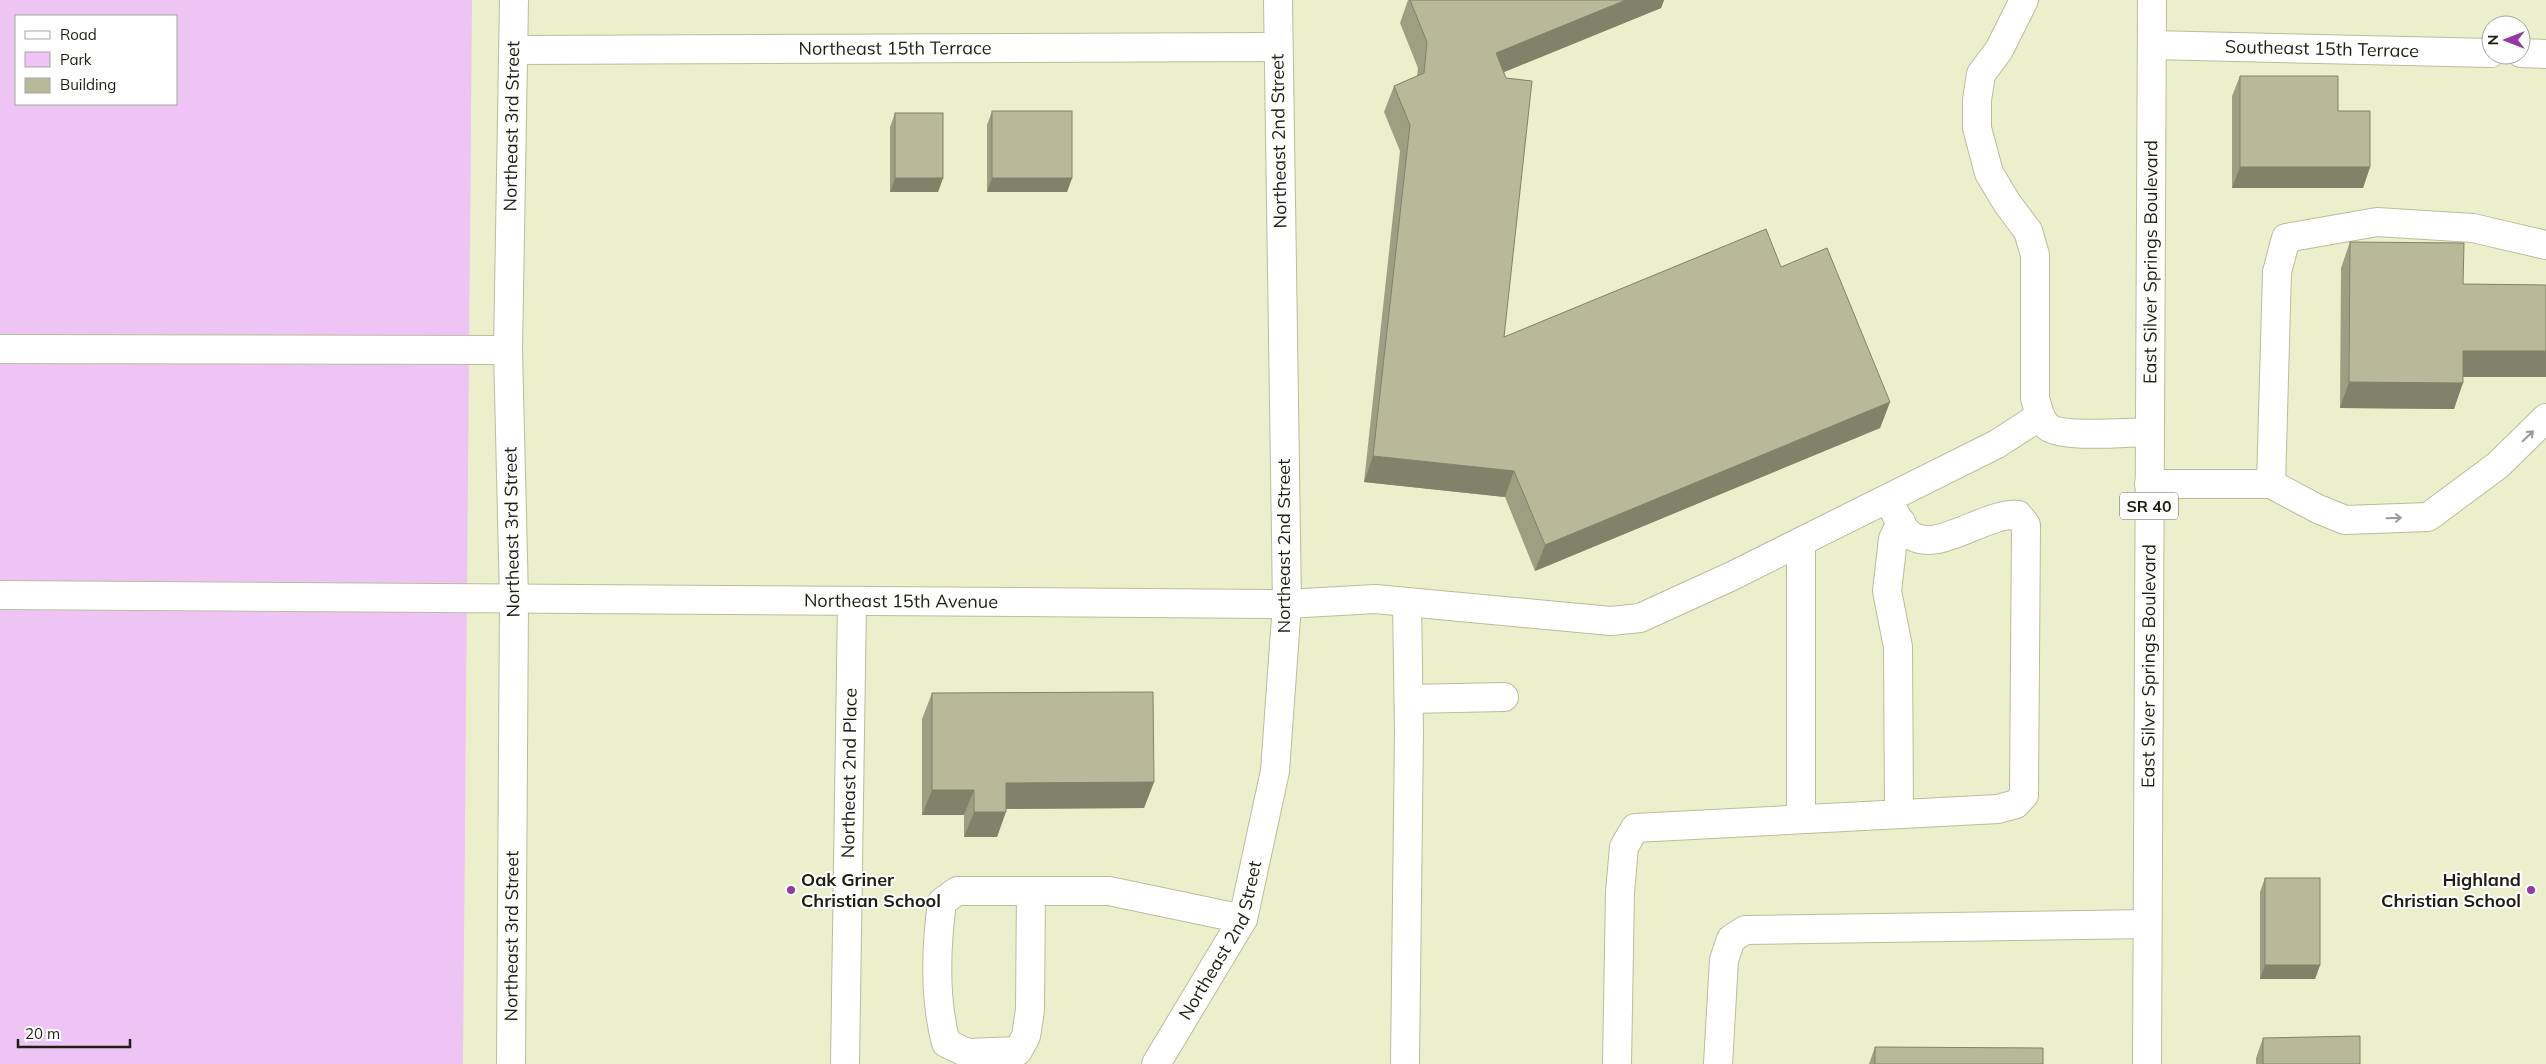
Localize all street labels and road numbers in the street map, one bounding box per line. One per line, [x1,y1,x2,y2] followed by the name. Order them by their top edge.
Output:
[2225,35,2419,62] street label: Southeast 15th Terrace
[798,36,992,60] street label: Northeast 15th Terrace
[498,41,524,212] street label: Northeast 3rd Street
[1265,54,1292,229] street label: Northeast 2nd Street
[2138,140,2162,384] street label: East Silver Springs Boulevard
[499,447,524,617] street label: Northeast 3rd Street
[1272,459,1295,633] street label: Northeast 2nd Street
[2120,492,2178,520] road number: SR 40
[2136,544,2160,788] street label: East Silver Springs Boulevard
[804,589,998,613] street label: Northeast 15th Avenue
[836,688,862,858] street label: Northeast 2nd Place
[499,851,523,1021] street label: Northeast 3rd Street
[1173,858,1266,1024] street label: Northeast 2nd Street

